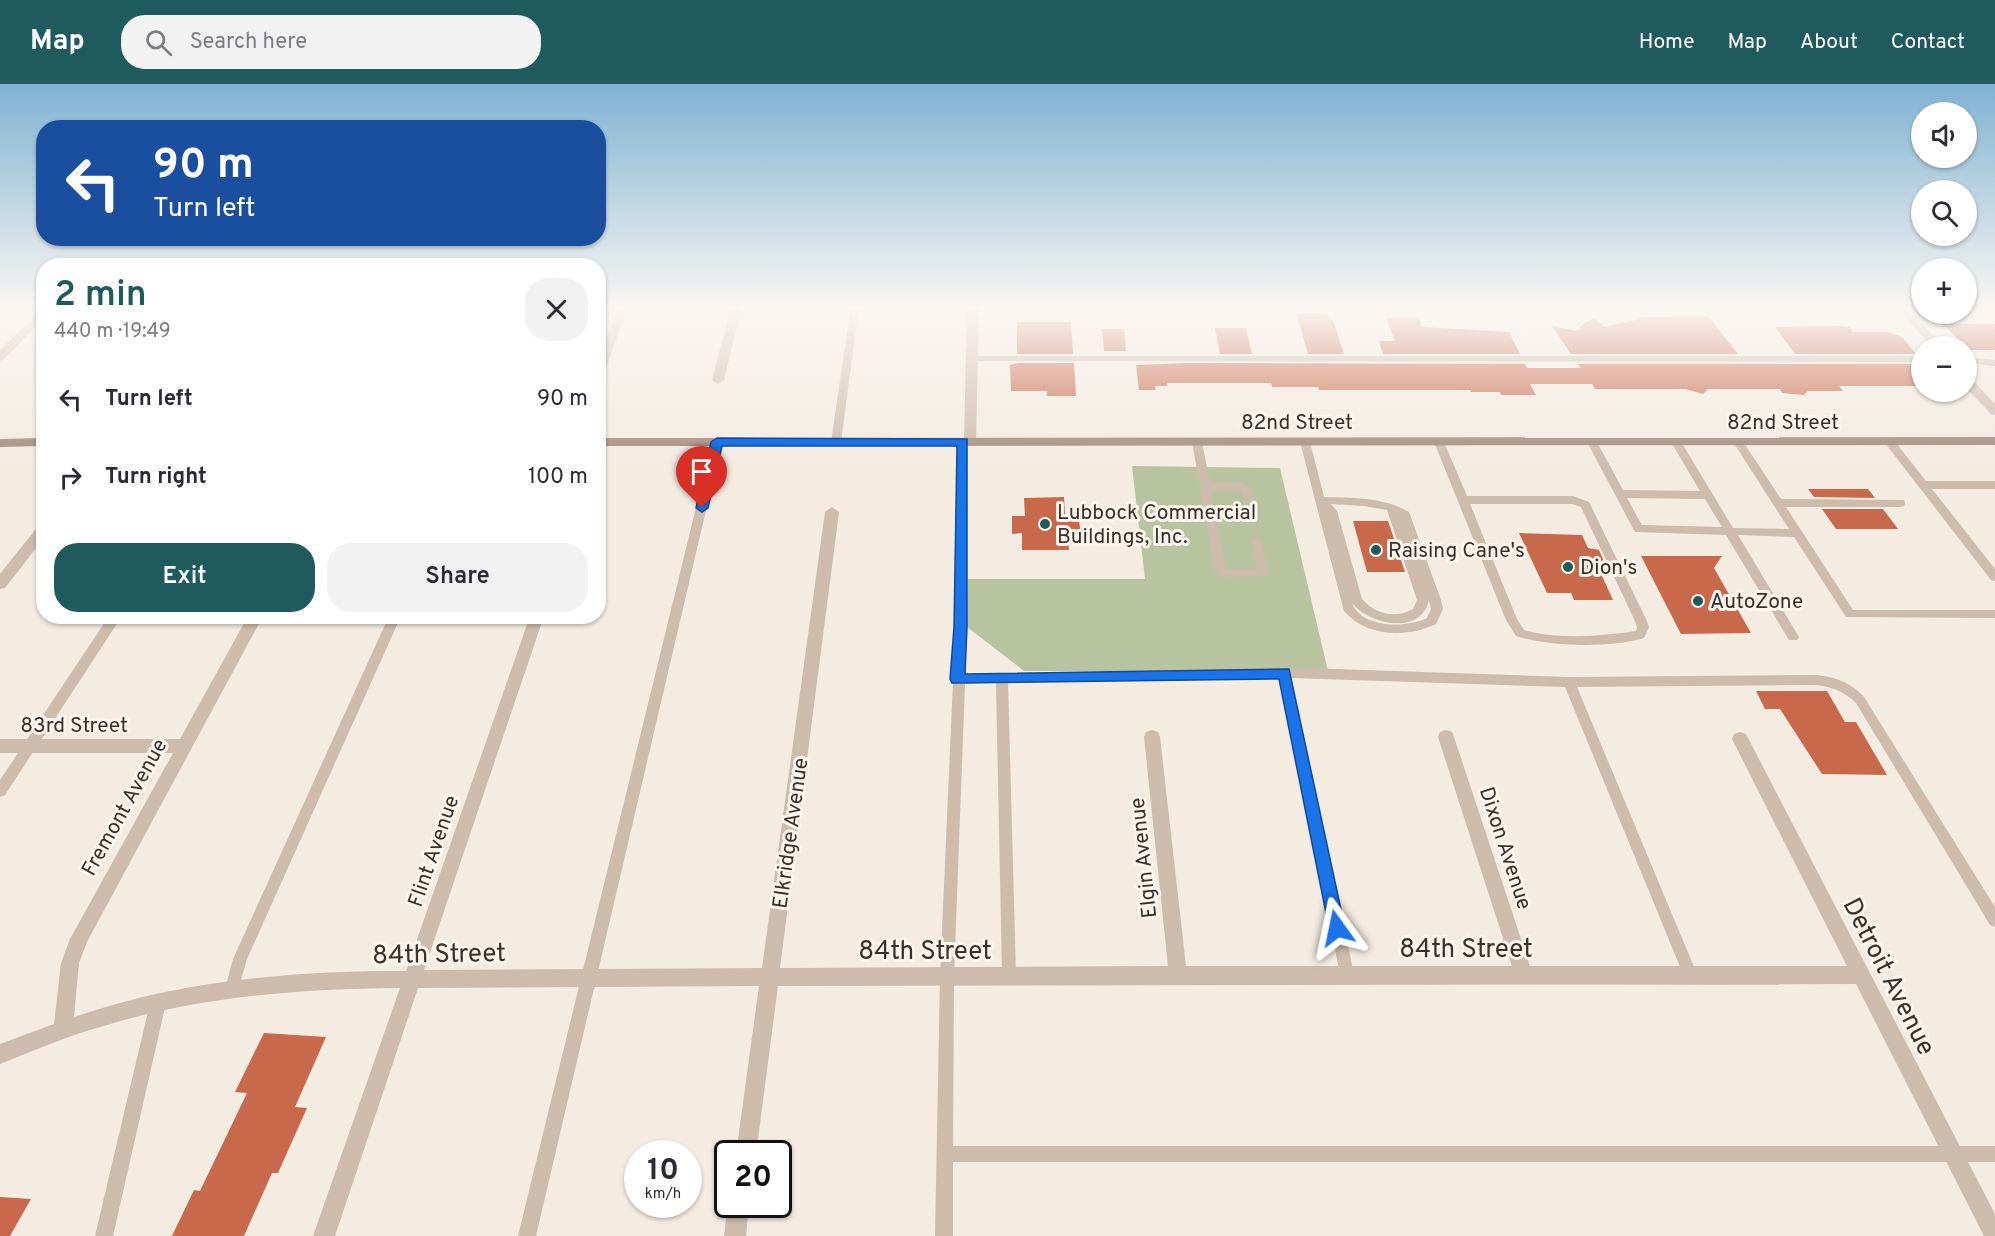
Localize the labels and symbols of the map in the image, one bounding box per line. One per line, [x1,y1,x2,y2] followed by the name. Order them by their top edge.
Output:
[1241,410,1353,437] street label: 82nd Street
[1727,410,1839,437] street label: 82nd Street
[676,446,727,508] pin
[1057,500,1256,551] place label: Lubbock Commercial Buildings, Inc.
[1038,517,1052,531] marker: Lubbock Commercial Buildings, Inc.
[1388,538,1525,565] place label: Raising Cane's
[1369,543,1383,557] marker: Raising Cane's
[1580,555,1637,582] place label: Dion's
[1561,560,1575,574] marker: Dion's
[1710,589,1803,616] place label: AutoZone
[1691,594,1705,608] marker: AutoZone
[20,713,128,740] street label: 83rd Street
[76,734,174,881] street label: Fremont Avenue
[768,756,815,910] street label: Elkridge Avenue
[1472,784,1537,913] street label: Dixon Avenue
[403,792,466,911] street label: Flint Avenue
[1125,796,1164,920] street label: Elgin Avenue
[1834,893,1942,1061] street label: Detroit Avenue
[1305,896,1369,960] position arrow
[1399,934,1533,967] street label: 84th Street
[858,936,992,969] street label: 84th Street
[372,938,506,973] street label: 84th Street
[714,1140,792,1218] speed limit sign: 20

